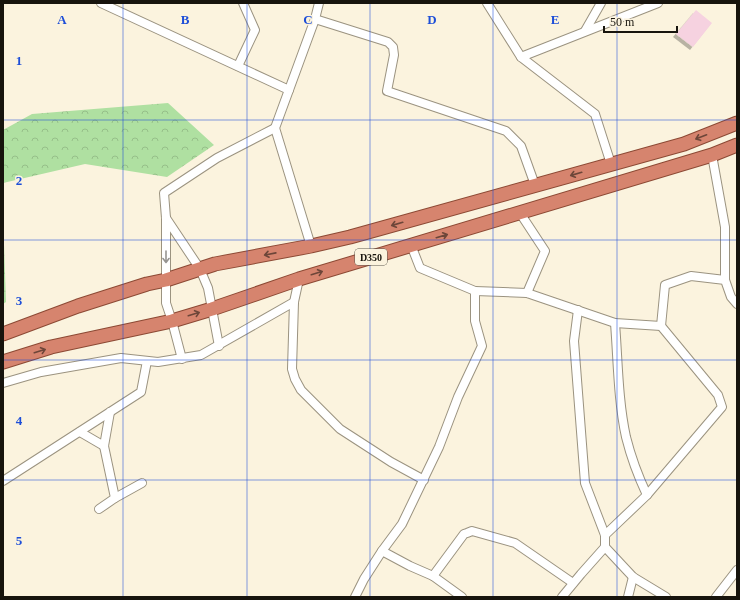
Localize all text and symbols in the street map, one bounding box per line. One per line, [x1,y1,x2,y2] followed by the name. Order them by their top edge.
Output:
[604,8,677,34] scale bar
[57,12,67,27] text: A
[181,12,190,27] text: B
[303,12,313,27] text: C
[427,12,437,27] text: D
[551,12,559,27] text: E
[610,15,635,29] text: 50 m
[16,53,22,68] text: 1
[695,134,707,142] one-way arrow
[570,171,583,178] one-way arrow
[16,173,22,188] text: 2
[391,221,404,228] one-way arrow
[435,232,448,239] one-way arrow
[355,249,387,265] road number: D350
[162,250,170,263] one-way arrow
[264,250,277,258] one-way arrow
[311,269,324,276] one-way arrow
[16,293,23,308] text: 3
[187,310,200,317] one-way arrow
[34,347,47,354] one-way arrow
[16,413,23,428] text: 4
[16,533,23,548] text: 5

